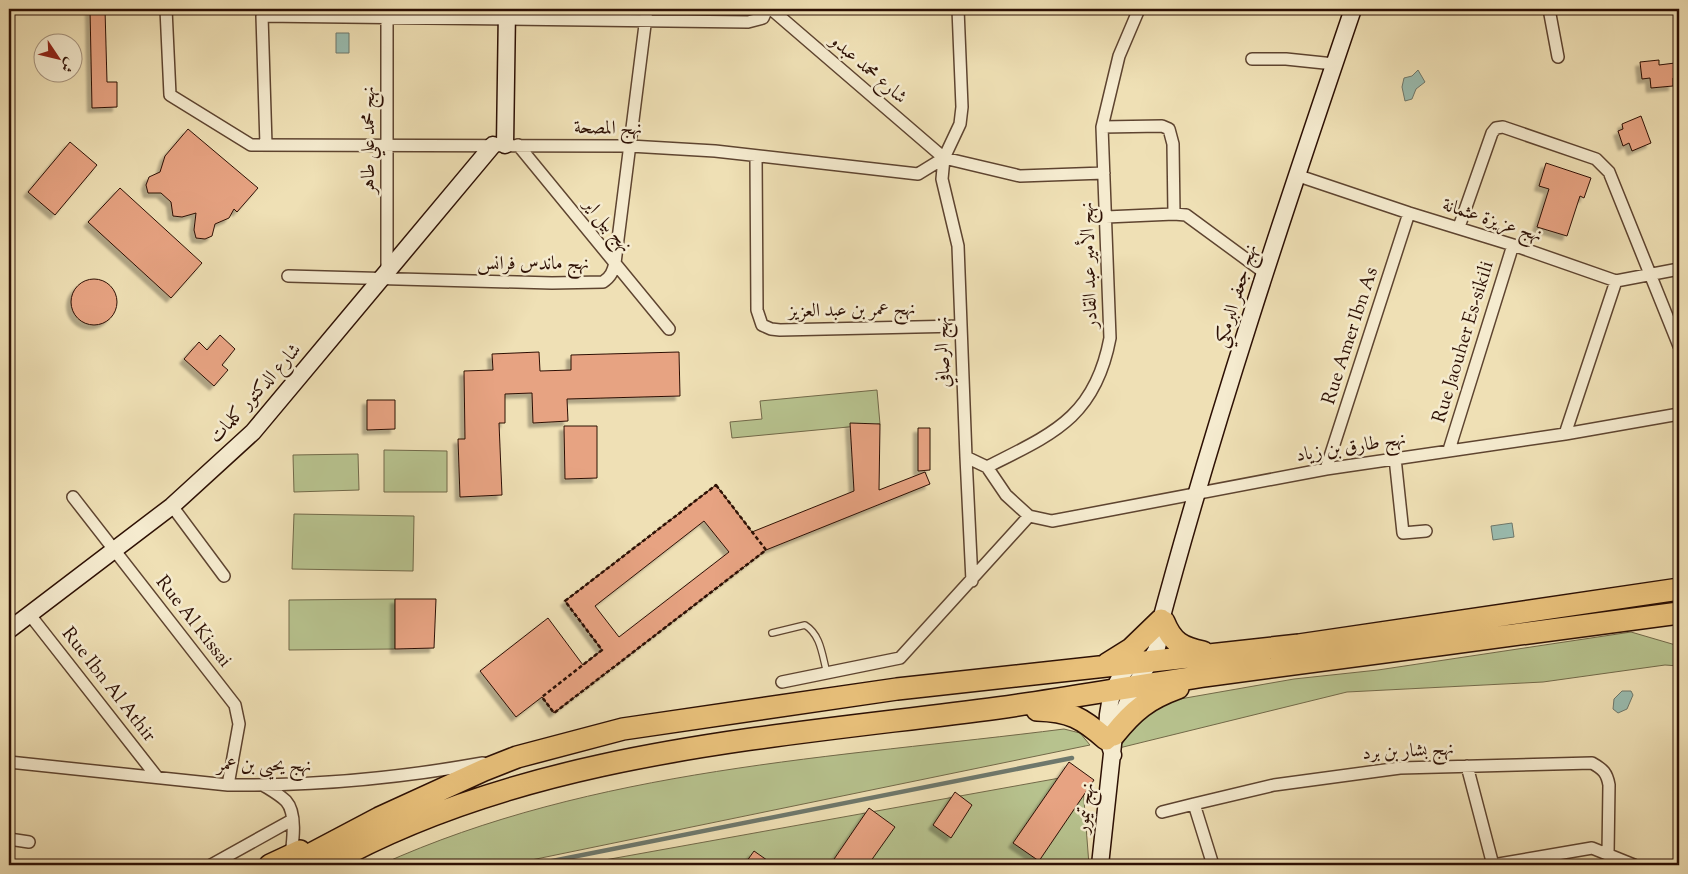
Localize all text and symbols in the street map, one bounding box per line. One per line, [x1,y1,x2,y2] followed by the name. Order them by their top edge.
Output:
[822,28,912,111] street label: شارع محمد عبدو
[32,32,82,82] north arrow
[55,53,79,76] text: ش
[356,86,386,196] street label: نهج محمد علي طاهر
[574,115,642,145] street label: نهج المصحة
[573,191,638,260] street label: نهج بيل اير
[1438,192,1546,252] street label: نهج عزيزة عثمانة
[1072,201,1108,331] street label: نهج الأمير عبد القادر
[1208,241,1267,352] street label: نهج جعفر البرمكي
[477,251,589,280] street label: نهج ماندس فرانس
[1427,258,1501,426] street label: Rue Jaouher Es-sikili
[1316,264,1386,408] street label: Rue Amer Ibn As
[786,296,916,328] street label: نهج عمر بن عبد العزيز
[929,316,961,388] street label: نهج الرصافي
[204,338,308,450] street label: شارع الدكتور كلمات
[1294,426,1408,472] street label: نهج طارق بن زياد
[149,570,237,674] street label: Rue Al Kissai
[54,622,162,748] street label: Rue Ibn Al Athir
[1362,736,1455,770] street label: نهج بشار بن برد
[214,752,311,782] street label: نهج يحيى بن عمر
[1069,781,1104,837] street label: نهج تيمور

